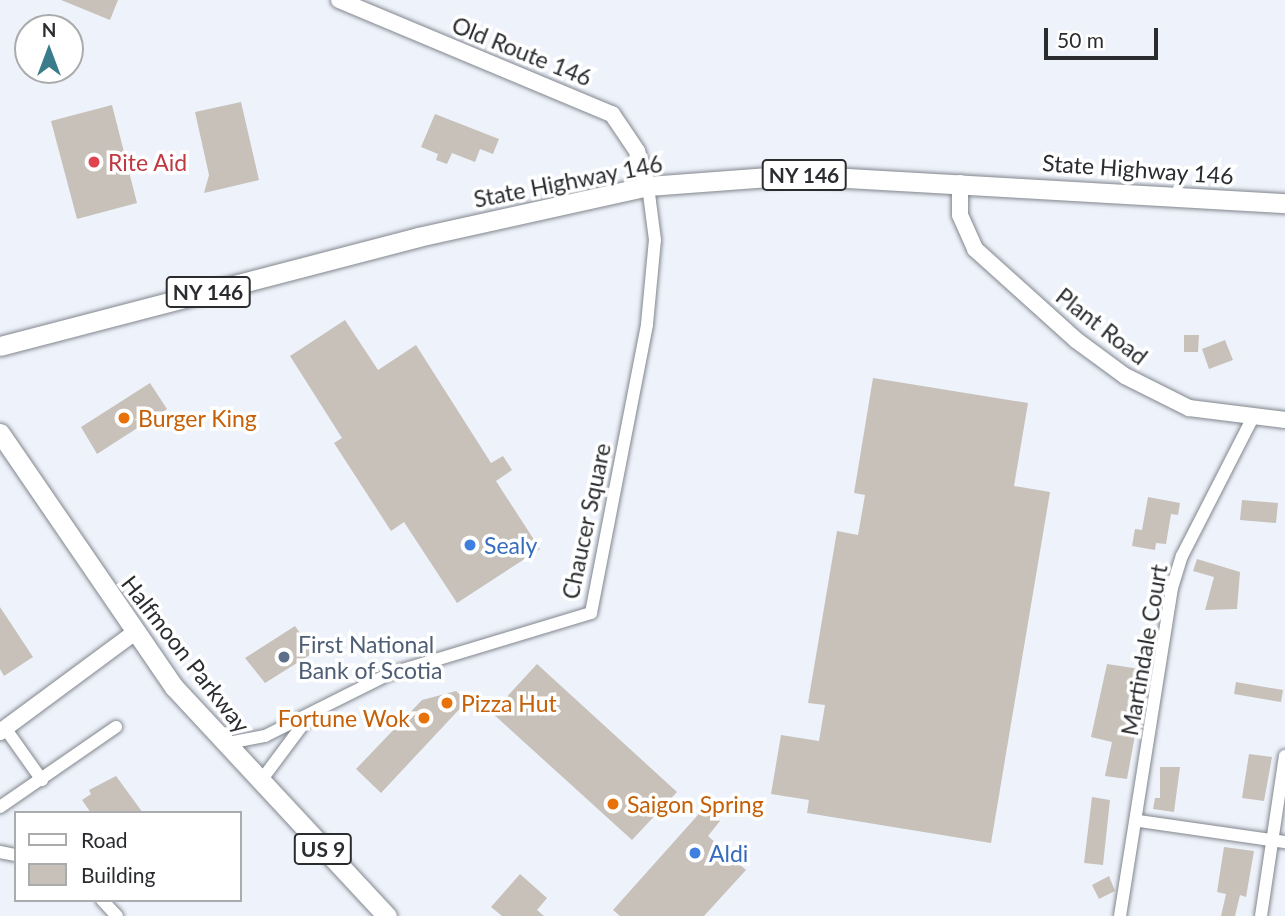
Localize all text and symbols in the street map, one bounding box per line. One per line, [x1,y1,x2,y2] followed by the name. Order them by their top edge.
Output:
[448,10,596,92] street label: Old Route 146
[14,14,84,84] north arrow
[1047,14,1161,58] scale bar
[42,18,56,41] text: N
[1057,27,1104,52] text: 50 m
[108,148,188,176] place label: Rite Aid
[471,149,665,213] street label: State Highway 146
[1041,149,1235,189] street label: State Highway 146
[86,154,102,170] marker: Rite Aid
[760,158,848,192] road number: NY 146
[164,274,252,310] road number: NY 146
[1051,282,1153,370] street label: Plant Road
[138,404,257,432] place label: Burger King
[116,410,132,426] marker: Burger King
[556,440,616,602] street label: Chaucer Square
[484,531,537,559] place label: Sealy
[462,537,478,553] marker: Sealy
[1115,562,1173,738] street label: Martindale Court
[116,570,256,738] street label: Halfmoon Parkway
[298,630,443,684] place label: First National Bank of Scotia
[276,649,292,665] marker: First National Bank of Scotia
[461,689,557,717] place label: Pizza Hut
[439,695,455,711] marker: Pizza Hut
[277,704,410,732] place label: Fortune Wok
[416,710,432,726] marker: Fortune Wok
[627,790,764,818] place label: Saigon Spring
[605,796,621,812] marker: Saigon Spring
[14,811,242,902] legend
[81,827,128,852] text: Road
[293,832,353,866] road number: US 9
[709,839,748,867] place label: Aldi
[687,845,703,861] marker: Aldi
[81,862,156,887] text: Building

